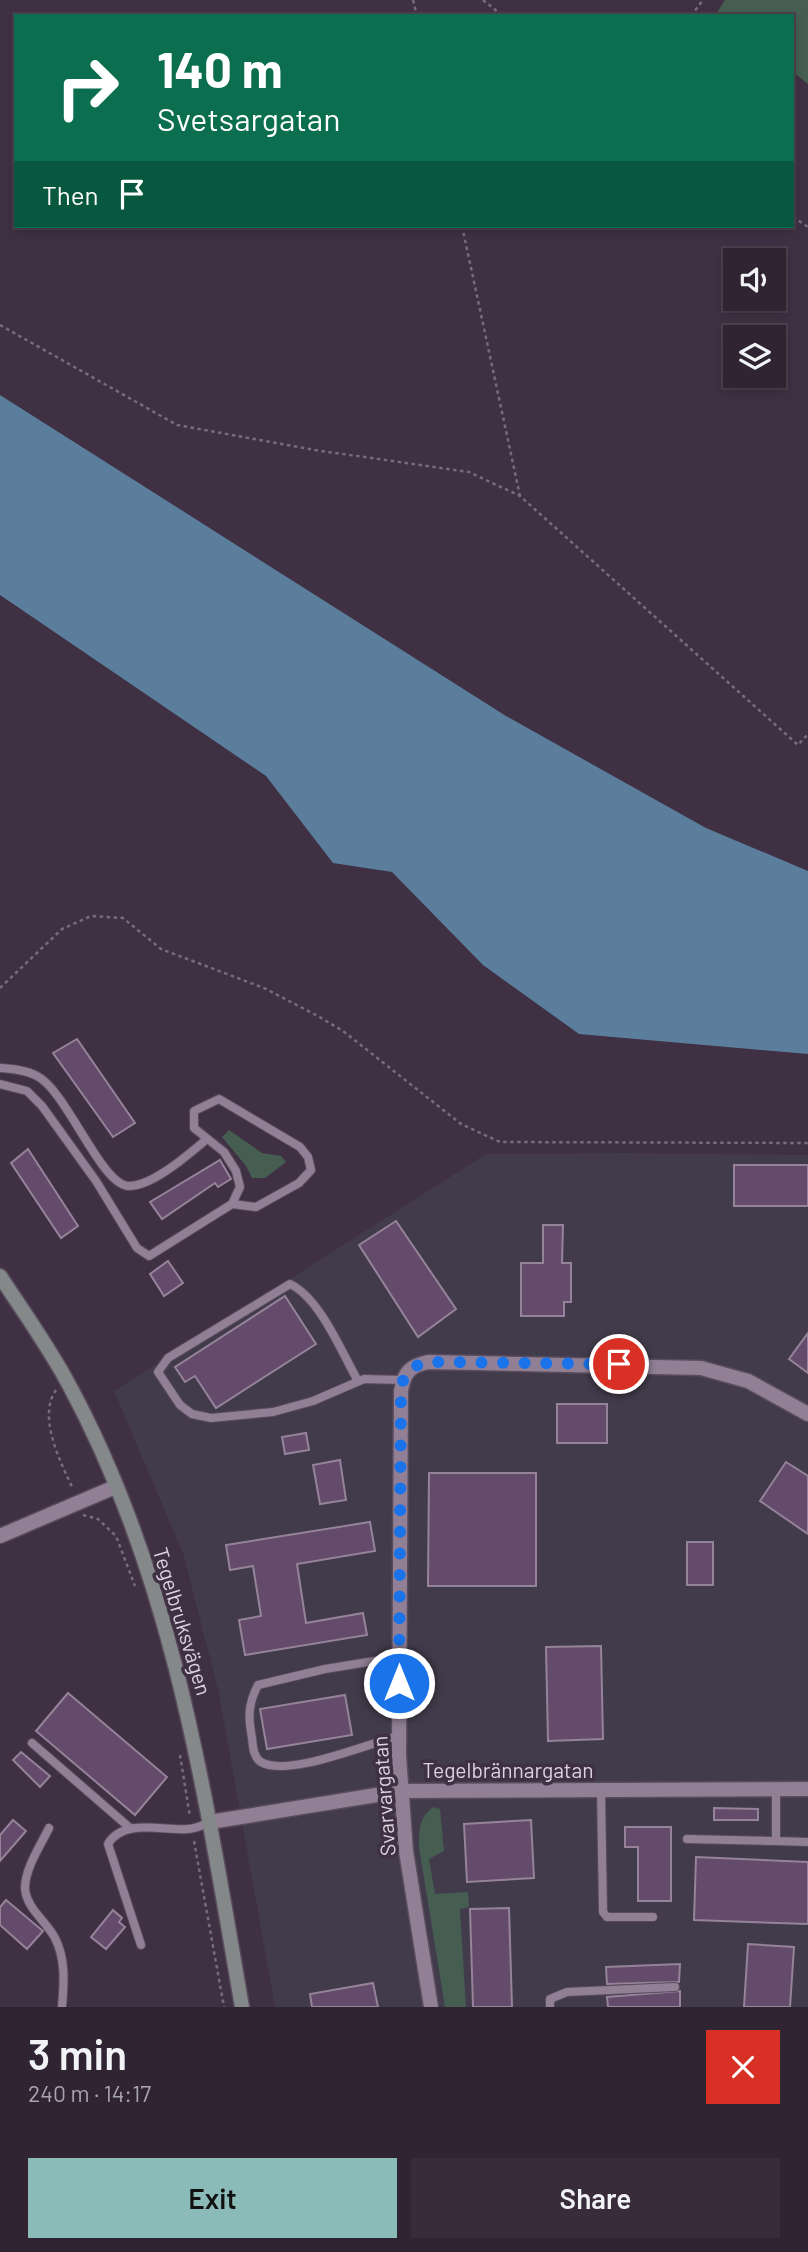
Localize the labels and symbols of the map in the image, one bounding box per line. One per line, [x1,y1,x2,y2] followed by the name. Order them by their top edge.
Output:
[589,1334,649,1394] pin
[149,1544,217,1698] street label: Tegelbruksvägen
[362,1646,436,1720] position arrow
[366,1735,400,1857] street label: Svarvargatan
[422,1757,594,1782] street label: Tegelbrännargatan

